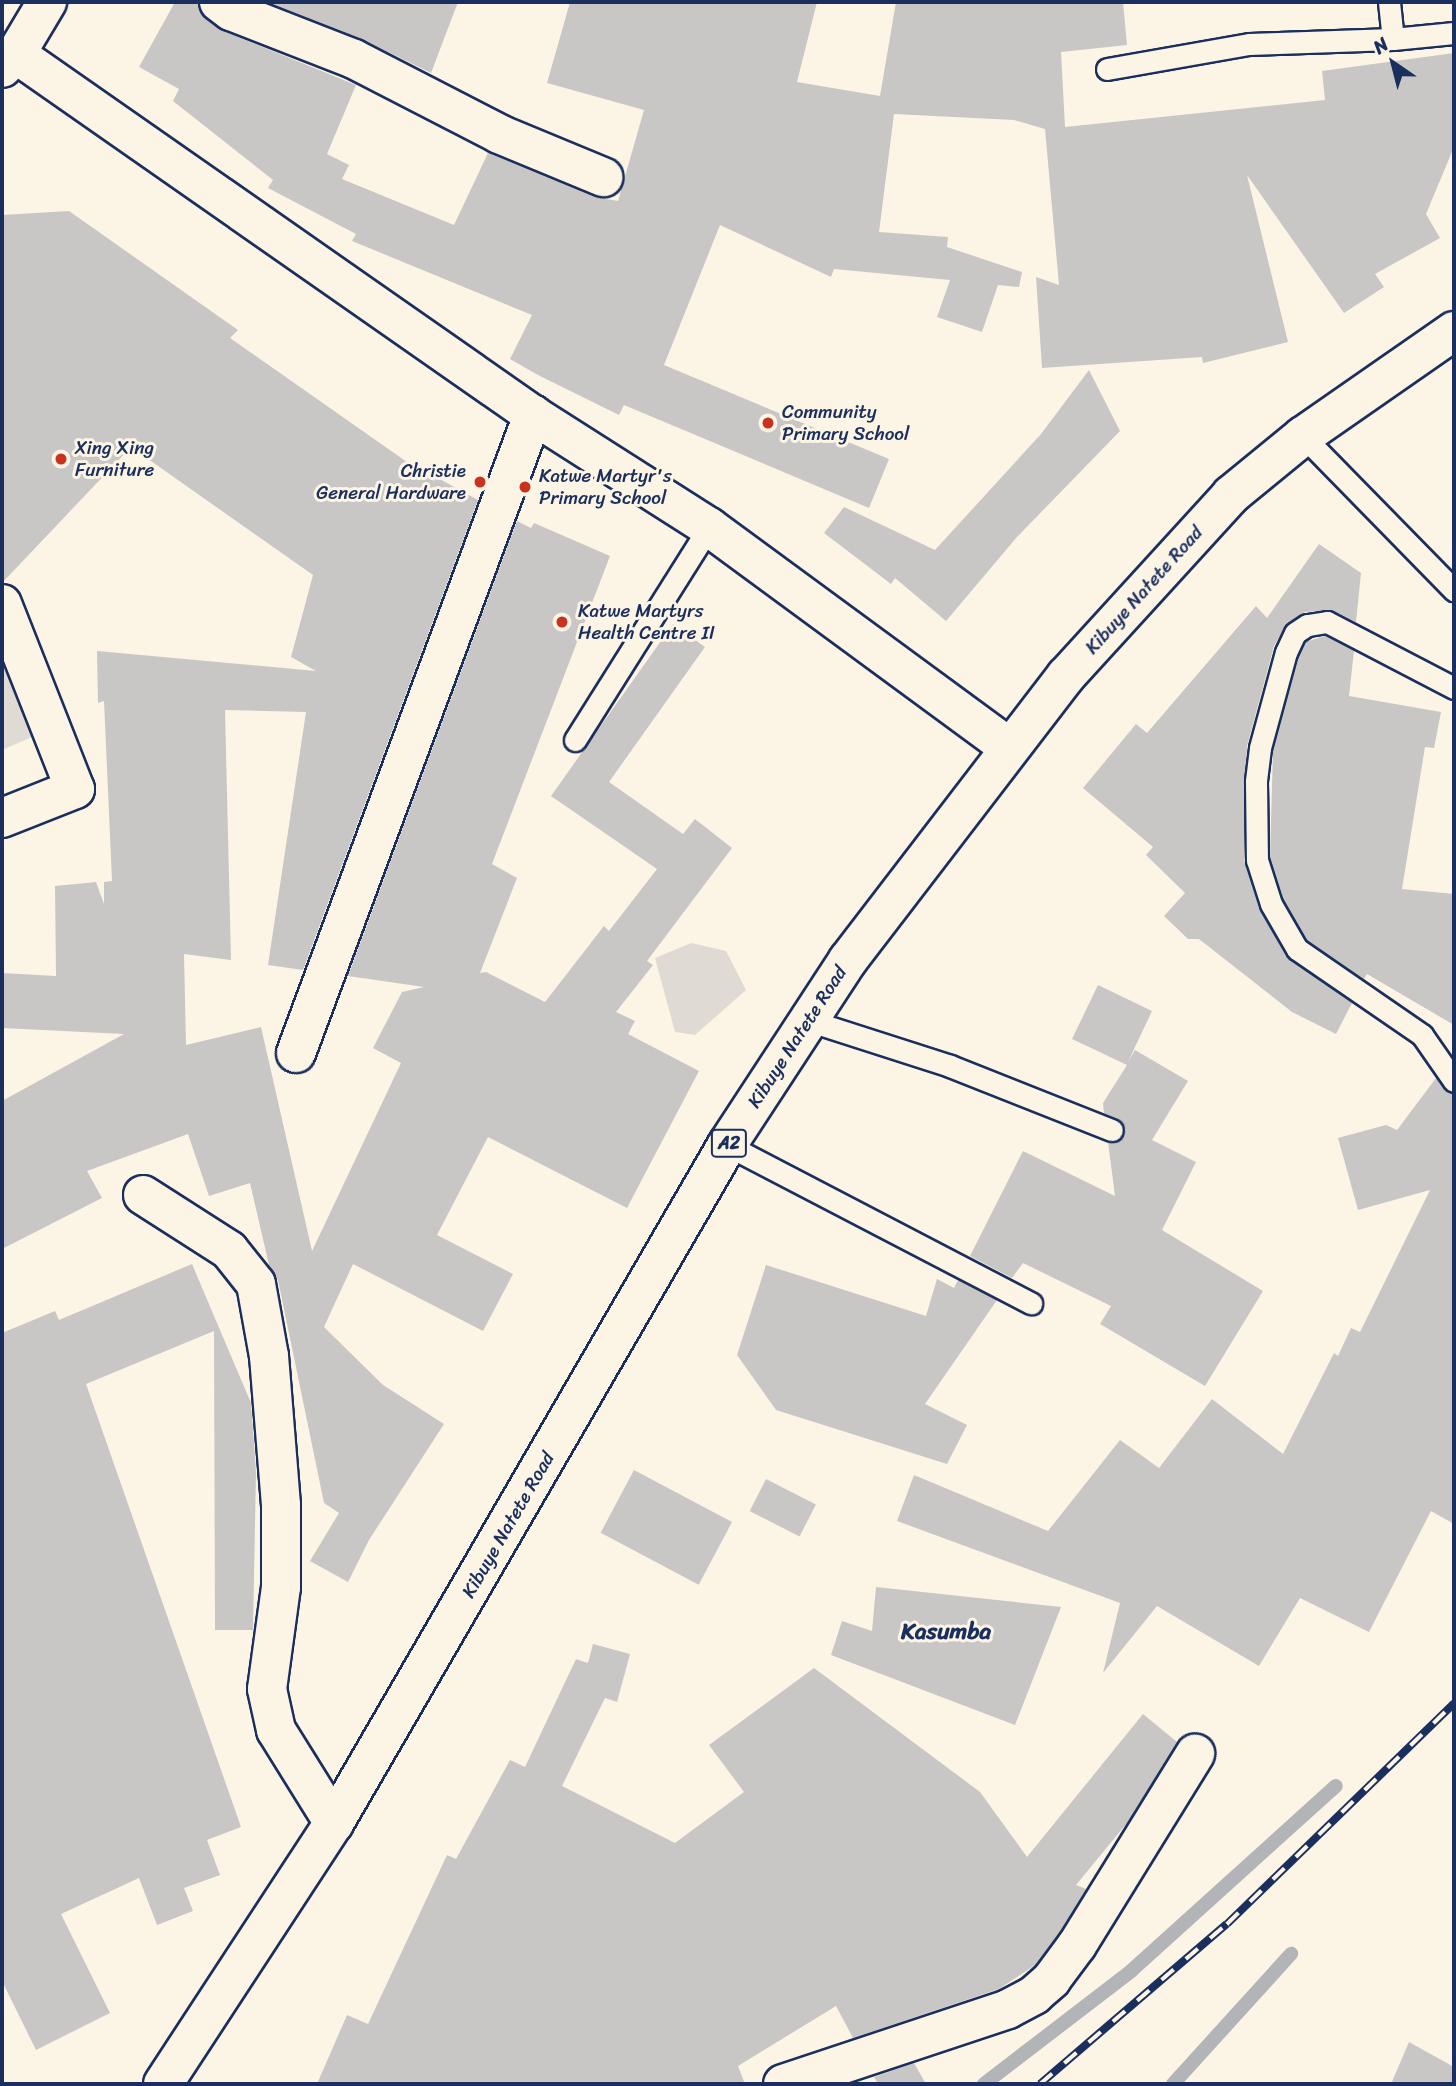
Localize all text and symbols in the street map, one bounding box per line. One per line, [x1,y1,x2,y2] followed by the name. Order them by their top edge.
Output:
[1358,28,1428,98] north arrow
[1366,28,1396,63] text: N
[782,401,909,445] place label: Community Primary School
[760,415,776,431] marker: Community Primary School
[75,437,154,481] place label: Xing Xing Furniture
[53,451,69,467] marker: Xing Xing Furniture
[316,460,466,504] place label: Christie General Hardware
[539,465,671,509] place label: Katwe Martyr's Primary School
[472,474,488,490] marker: Christie General Hardware
[517,479,533,495] marker: Katwe Martyr's Primary School
[1080,521,1208,659] street label: Kibuye Natete Road
[578,600,715,644] place label: Katwe Martyrs Health Centre II
[552,612,572,632] marker: Katwe Martyrs Health Centre II
[742,961,852,1113] street label: Kibuye Natete Road
[710,1128,748,1158] road number: A2
[457,1448,559,1602] street label: Kibuye Natete Road
[901,1618,991,1646] district label: Kasumba

